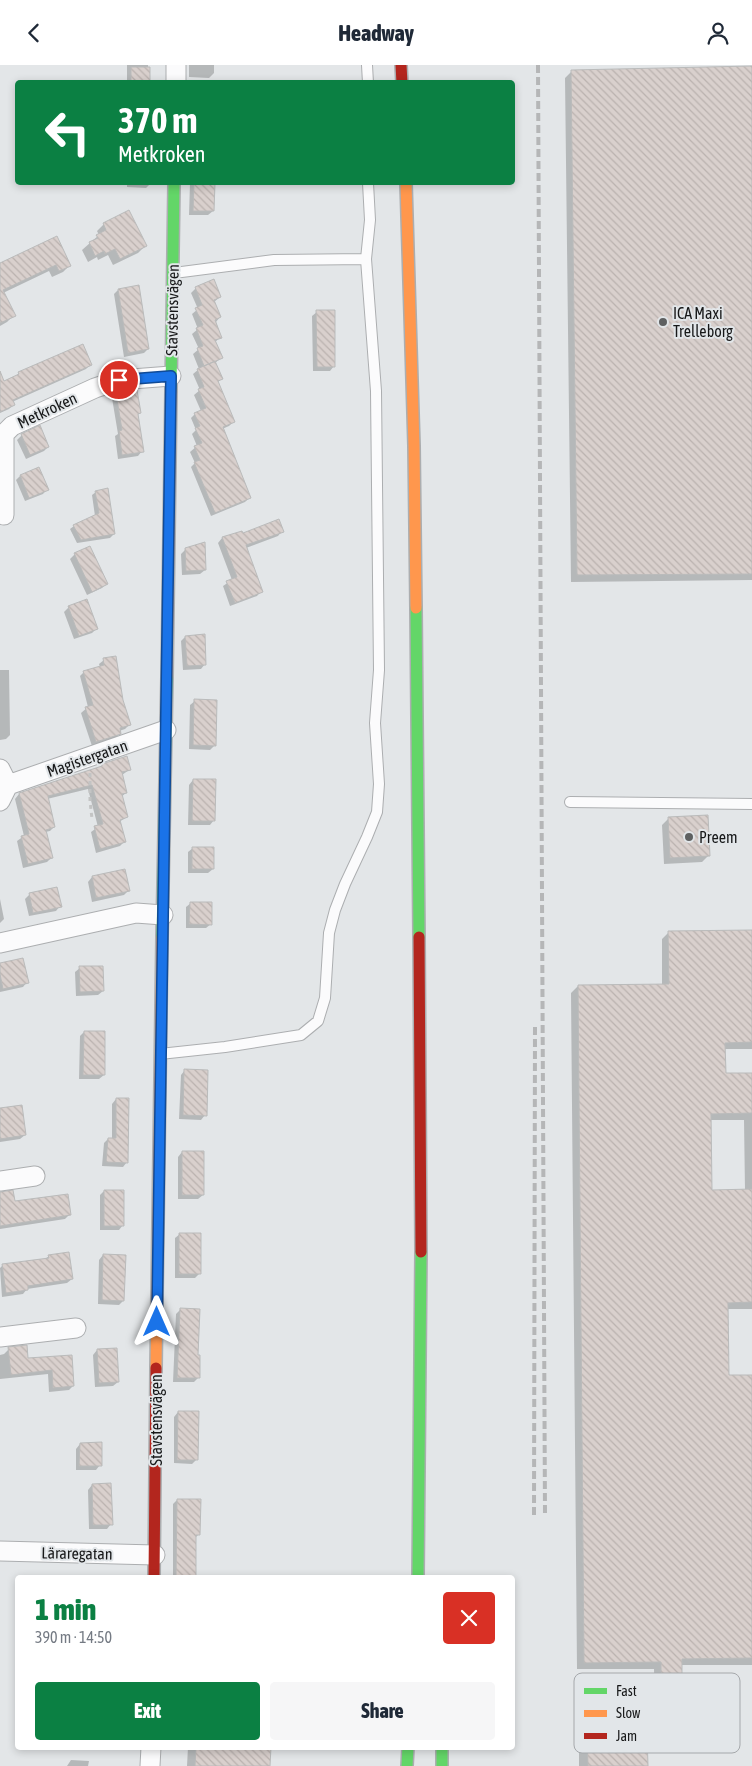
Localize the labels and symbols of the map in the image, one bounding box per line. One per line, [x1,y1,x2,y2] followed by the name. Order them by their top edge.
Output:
[162,264,183,356] street label: Stavstensvägen
[673,304,733,341] place label: ICA Maxi Trelleborg
[657,316,669,328] marker: ICA Maxi Trelleborg
[98,359,140,401] pin
[14,388,80,432] street label: Metkroken
[44,736,130,781] street label: Magistergatan
[699,828,738,846] place label: Preem
[683,831,695,843] marker: Preem
[130,1295,182,1347] position arrow
[147,1374,166,1466] street label: Stavstensvägen
[41,1543,113,1564] street label: Läraregatan
[574,1673,740,1753] legend
[616,1683,637,1699] text: Fast
[616,1705,641,1721] text: Slow
[616,1728,637,1744] text: Jam

